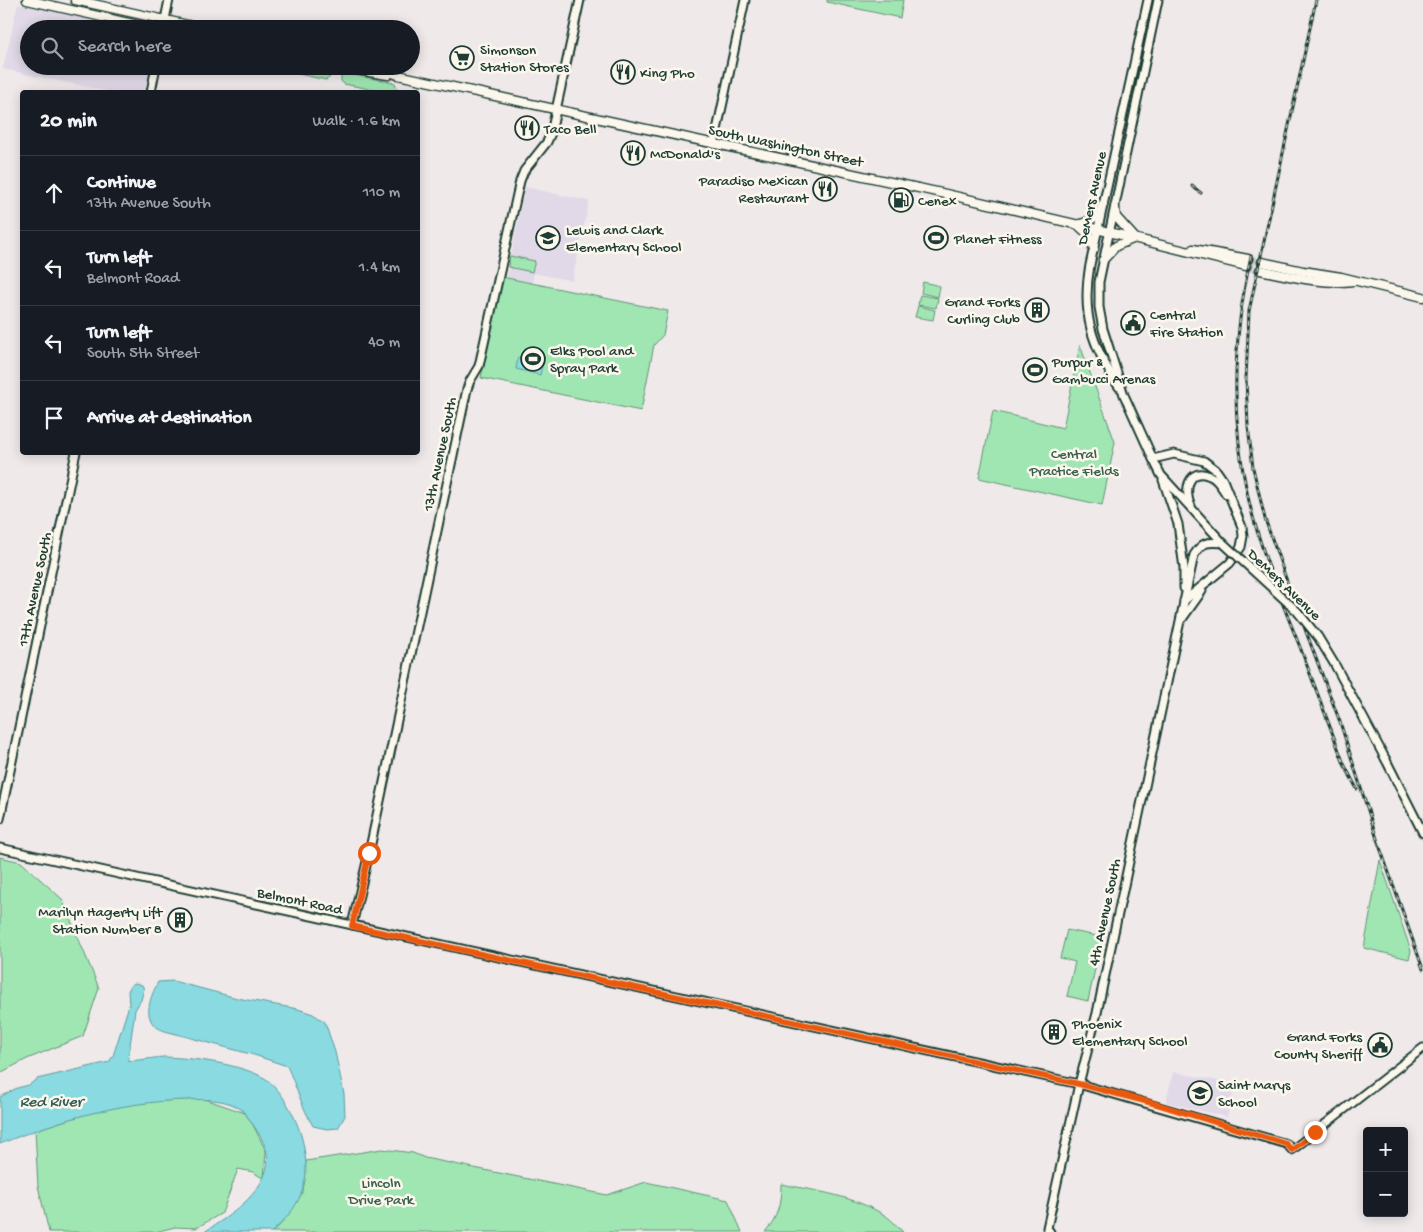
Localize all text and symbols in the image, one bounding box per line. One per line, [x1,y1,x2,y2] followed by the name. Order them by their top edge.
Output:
[20,20,420,75] search box
[38,34,66,62] icon: search
[78,36,172,59] text: Search here
[480,42,569,77] place label: Simonson Station Stores
[449,45,475,71] supermarket icon: Simonson Station Stores
[610,59,636,85] restaurant icon: King Pho
[640,65,695,83] place label: King Pho
[40,110,97,135] text: 20 min
[312,113,400,132] text: Walk · 1.6 km
[514,115,540,141] restaurant icon: Taco Bell
[543,121,597,139] place label: Taco Bell
[707,122,866,173] street label: South Washington Street
[620,140,646,166] restaurant icon: McDonald's
[650,146,720,164] place label: McDonald's
[1074,150,1112,248] street label: DeMers Avenue
[87,172,156,195] text: Continue
[698,173,810,208] place label: Paradiso Mexican Restaurant
[812,176,838,202] restaurant icon: Paradiso Mexican Restaurant
[40,179,68,207] icon: ahead
[363,184,400,203] text: 110 m
[888,187,914,213] fuel station icon: Cenex
[918,193,957,211] place label: Cenex
[87,195,211,214] text: 13th Avenue South
[566,222,682,257] place label: Lewis and Clark Elementary School
[535,225,561,251] school or university icon: Lewis and Clark Elementary School
[923,225,949,251] sports icon: Planet Fitness
[953,231,1042,249] place label: Planet Fitness
[87,247,151,270] text: Turn left
[40,254,68,282] icon: left
[359,259,400,278] text: 1.4 km
[87,270,180,289] text: Belmont Road
[944,294,1020,329] place label: Grand Forks Curling Club
[1024,297,1050,323] building icon: Grand Forks Curling Club
[1149,307,1223,342] place label: Central Fire Station
[1120,310,1146,336] public building icon: Central Fire Station
[87,322,151,345] text: Turn left
[40,329,68,357] icon: left
[368,334,400,353] text: 40 m
[550,343,635,378] place label: Elks Pool and Spray Park
[87,345,199,364] text: South 5th Street
[520,346,546,372] sports icon: Elks Pool and Spray Park
[1051,354,1156,389] place label: Purpur & Gambucci Arenas
[1022,357,1048,383] sports icon: Purpur & Gambucci Arenas
[420,396,462,514] street label: 13th Avenue South
[40,404,68,432] icon: arrive
[87,407,251,430] text: Arrive at destination
[1028,446,1119,481] park label: Central Practice Fields
[15,531,57,649] street label: 17th Avenue South
[1242,545,1324,625] street label: DeMers Avenue
[358,842,381,865] route start
[1086,857,1126,968] street label: 4th Avenue South
[254,884,345,920] street label: Belmont Road
[38,904,164,939] place label: Marilyn Hagerty Lift Station Number 8
[167,907,193,933] building icon: Marilyn Hagerty Lift Station Number 8
[1071,1016,1188,1051] place label: Phoenix Elementary School
[1041,1019,1067,1045] building icon: Phoenix Elementary School
[1274,1029,1363,1064] place label: Grand Forks County Sheriff
[1367,1032,1393,1058] public building icon: Grand Forks County Sheriff
[1218,1077,1291,1112] place label: Saint Marys School
[1187,1080,1213,1106] school or university icon: Saint Marys School
[20,1094,86,1113] water label: Red River
[1304,1121,1327,1144] route end
[1363,1127,1408,1217] map controls
[1363,1127,1408,1172] button: +
[1363,1172,1408,1217] button: −
[348,1175,415,1210] park label: Lincoln Drive Park

